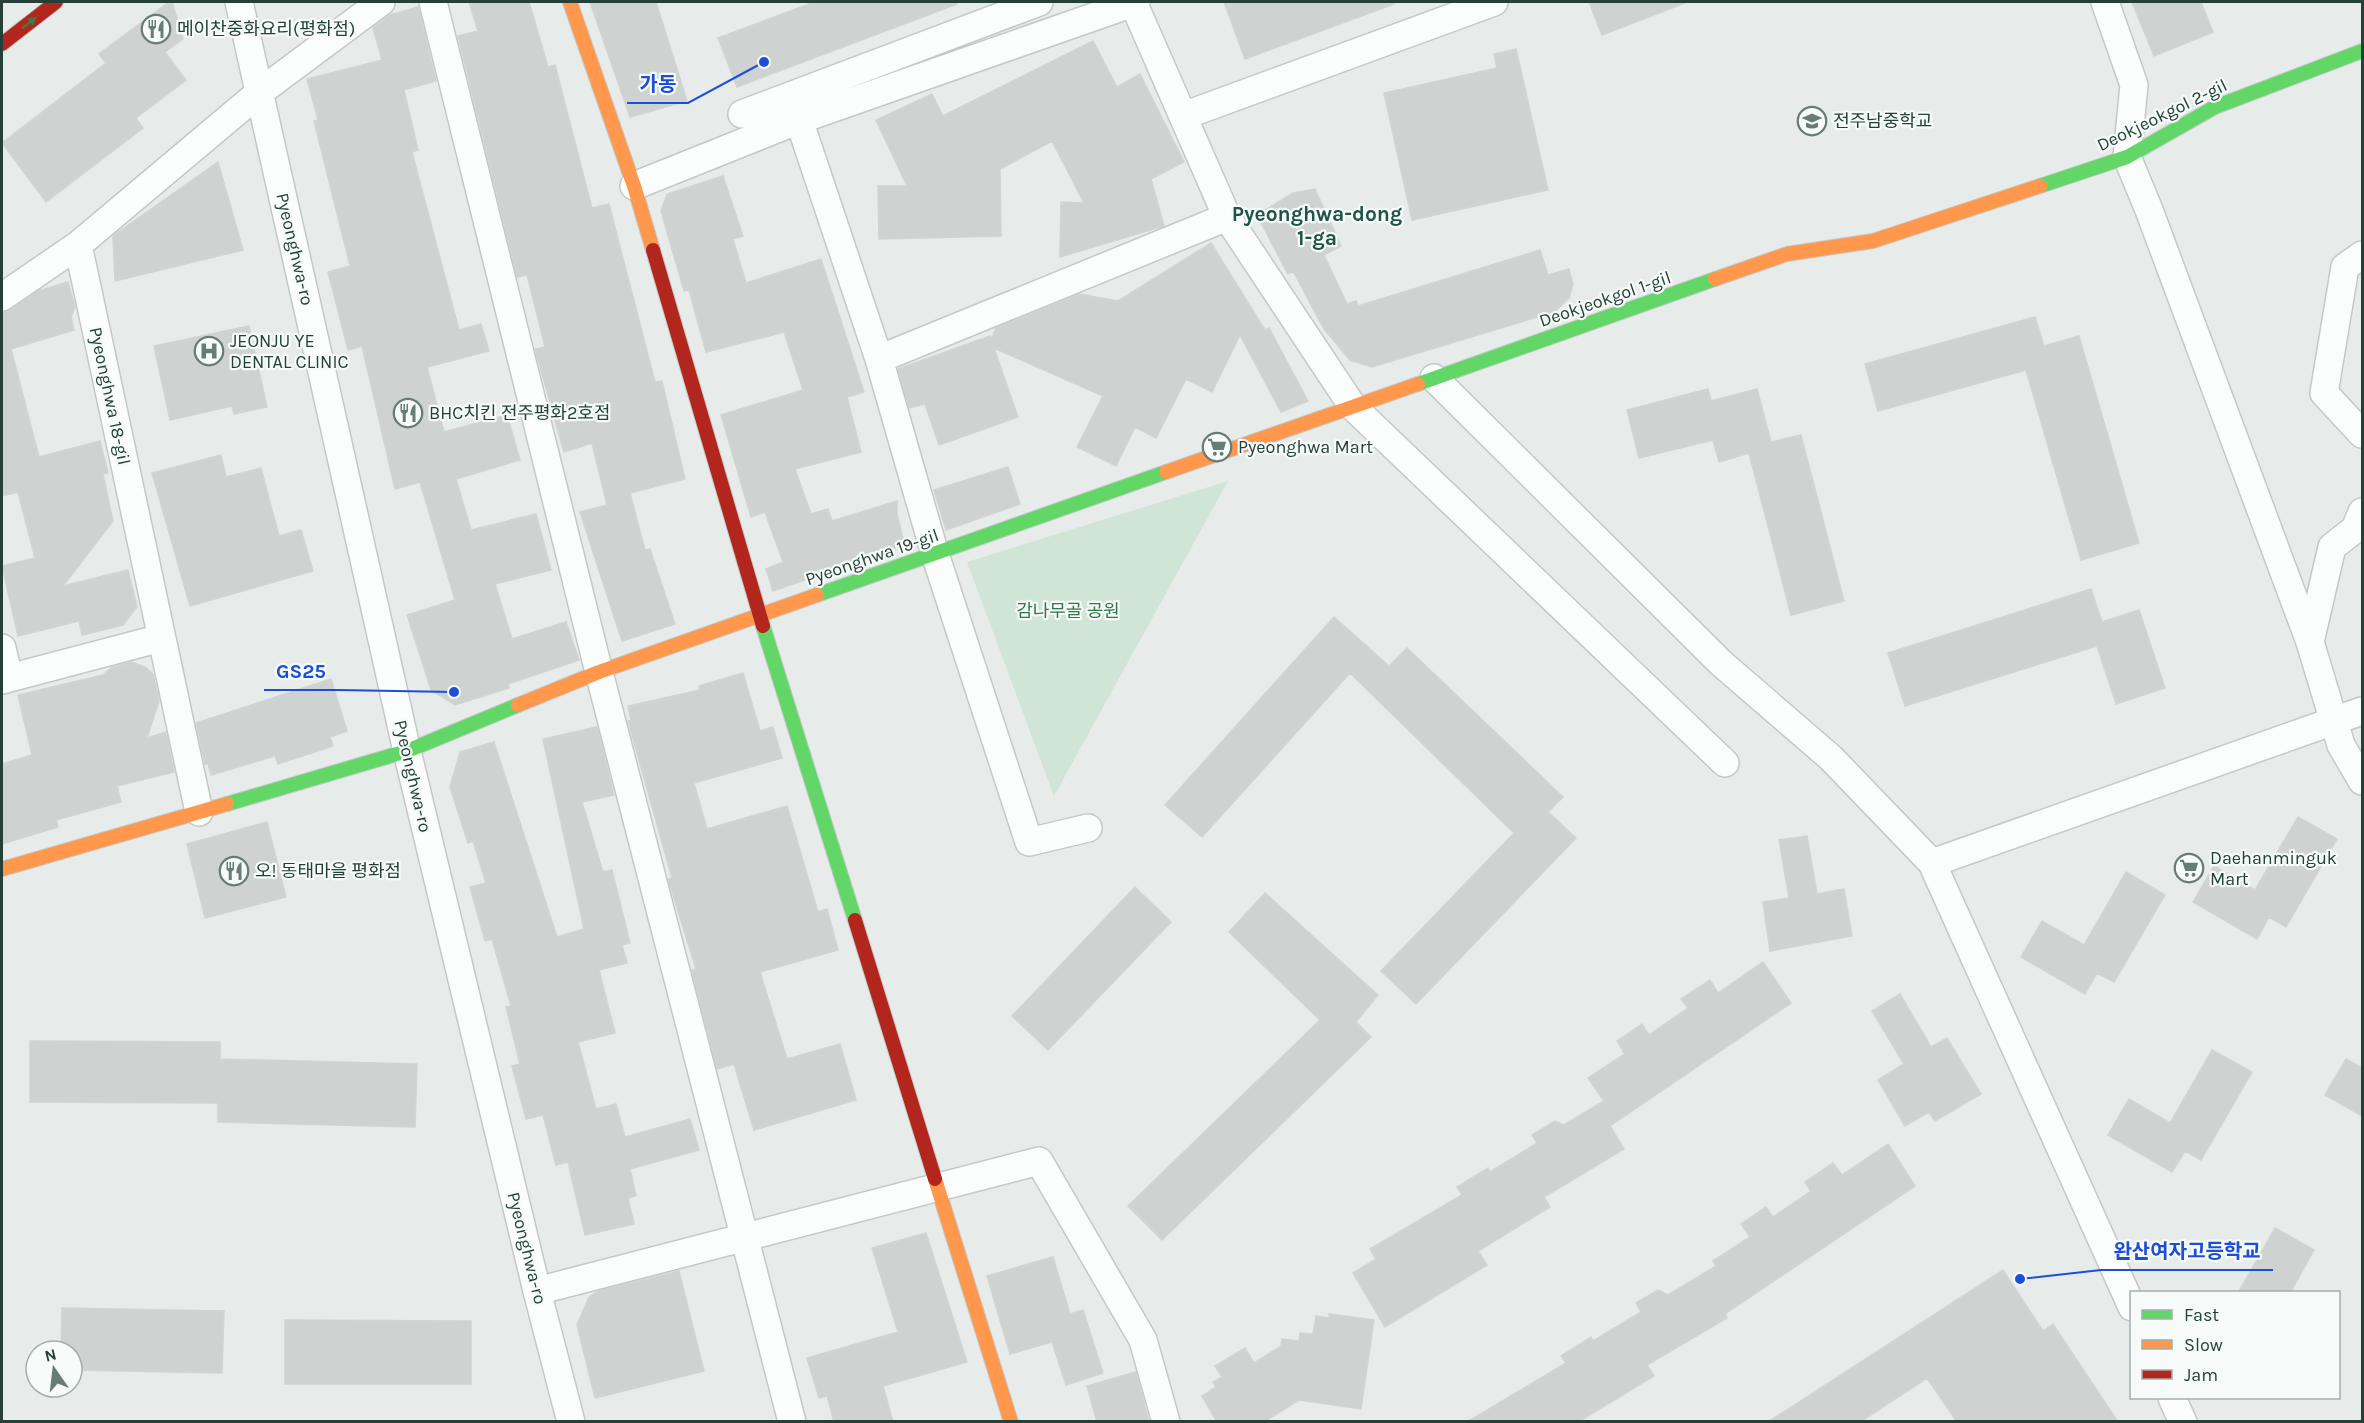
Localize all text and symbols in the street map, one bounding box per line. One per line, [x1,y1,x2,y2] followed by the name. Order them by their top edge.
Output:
[140,13,172,45] restaurant icon: 메이찬중화요리(평화점)
[21,17,37,29] one-way arrow
[177,18,355,40] place label: 메이찬중화요리(평화점)
[627,65,688,103] callout: 가동
[640,73,676,96] text: 가동
[2093,74,2231,156] street label: Deokjeokgol 2-gil
[1796,105,1828,137] school or university icon: 전주남중학교
[1833,110,1932,132] place label: 전주남중학교
[271,191,319,307] street label: Pyeonghwa-ro
[1232,202,1402,250] district label: Pyeonghwa-dong 1-ga
[1536,266,1674,332] street label: Deokjeokgol 1-gil
[85,325,135,467] street label: Pyeonghwa 18-gil
[230,330,349,373] place label: JEONJU YE DENTAL CLINIC
[193,335,225,367] hospital icon: JEONJU YE DENTAL CLINIC
[392,397,424,429] restaurant icon: BHC치킨 전주평화2호점
[429,402,610,424] place label: BHC치킨 전주평화2호점
[1201,431,1233,463] supermarket icon: Pyeonghwa Mart
[1238,436,1373,458] place label: Pyeonghwa Mart
[802,524,942,590] street label: Pyeonghwa 19-gil
[1016,600,1120,622] park label: 감나무골 공원
[264,652,338,690] callout: GS25
[276,660,326,683] text: GS25
[389,718,437,834] street label: Pyeonghwa-ro
[2210,847,2337,890] place label: Daehanminguk Mart
[2173,852,2205,884] supermarket icon: Daehanminguk Mart
[218,855,250,887] restaurant icon: 오! 동태마을 평화점
[255,860,401,882] place label: 오! 동태마을 평화점
[502,1190,552,1306] street label: Pyeonghwa-ro
[2101,1232,2273,1270] callout: 완산여자고등학교
[2113,1240,2261,1263] text: 완산여자고등학교
[2130,1291,2340,1399] legend
[2184,1304,2219,1326] text: Fast
[2184,1334,2223,1356] text: Slow
[24,1339,84,1399] north arrow
[43,1344,58,1366] text: N
[2184,1364,2218,1386] text: Jam

